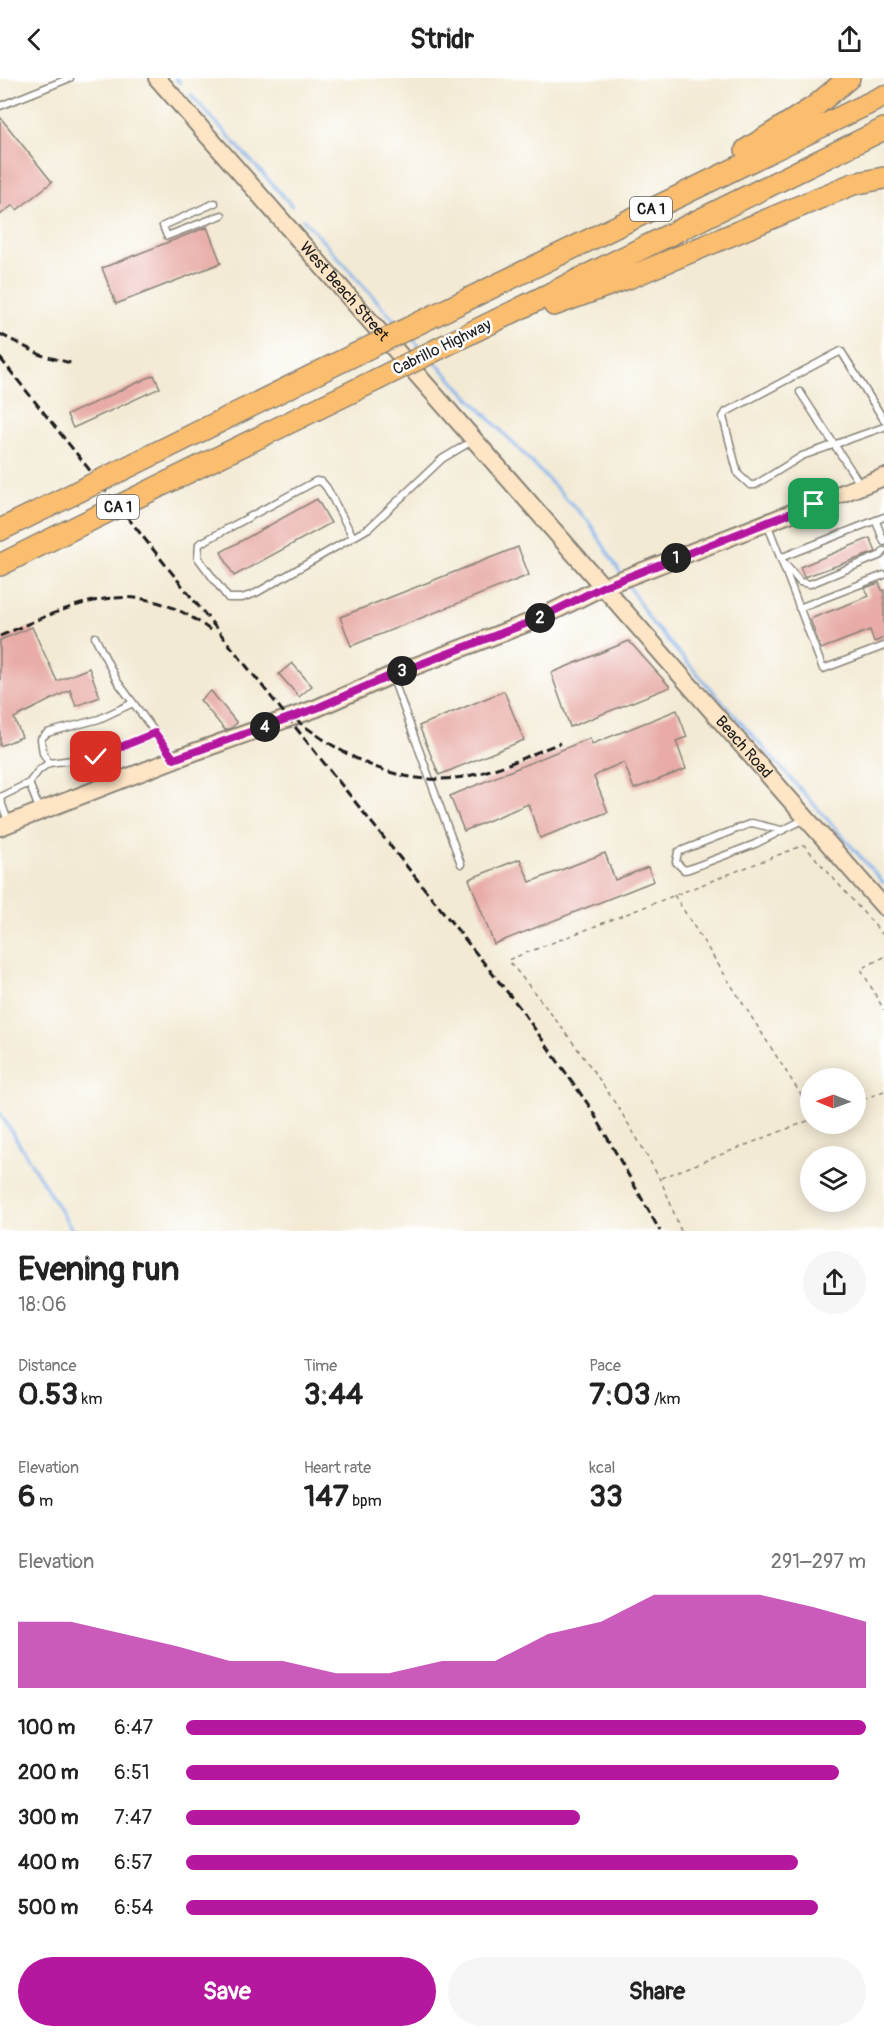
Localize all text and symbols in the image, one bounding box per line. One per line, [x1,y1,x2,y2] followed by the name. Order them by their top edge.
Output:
[18,23,51,56] icon: back
[410,23,474,56] text: Stridr
[833,23,866,56] icon: share
[630,197,672,221] road number: CA 1
[295,238,394,346] street label: West Beach Street
[389,314,495,379] street label: Cabrillo Highway
[788,478,839,529] pin
[797,487,830,520] icon: arrive
[97,495,139,519] road number: CA 1
[661,543,691,573] pin: 1
[673,548,679,568] text: 1
[525,603,555,633] pin: 2
[536,608,544,628] text: 2
[387,656,417,686] pin: 3
[398,661,406,681] text: 3
[250,712,280,742] pin: 4
[711,712,777,783] street label: Beach Road
[260,717,270,737] text: 4
[70,731,121,782] pin
[79,740,112,773] icon: check
[800,1068,866,1134] north arrow
[800,1068,866,1212] map controls
[800,1146,866,1212] button: layers
[18,1249,179,1290] text: Evening run
[803,1251,866,1314] button: share
[18,1292,67,1317] text: 18:06
[18,1356,77,1376] text: Distance
[304,1356,337,1376] text: Time
[589,1356,621,1376] text: Pace
[18,1376,78,1413] text: 0.53
[304,1376,363,1413] text: 3:44
[589,1376,650,1413] text: 7:03
[78,1389,102,1409] text: km
[650,1389,681,1409] text: /km
[18,1458,79,1478] text: Elevation
[304,1458,371,1478] text: Heart rate
[589,1458,615,1478] text: kcal
[18,1478,35,1515] text: 6
[304,1478,349,1515] text: 147
[589,1478,623,1515] text: 33
[35,1491,53,1511] text: m
[349,1491,382,1511] text: bpm
[18,1549,94,1574] text: Elevation
[771,1549,866,1574] text: 291–297 m
[18,1715,75,1740] text: 100 m
[114,1715,153,1740] text: 6:47
[18,1760,79,1785] text: 200 m
[114,1760,150,1785] text: 6:51
[18,1805,79,1830] text: 300 m
[114,1805,152,1830] text: 7:47
[18,1850,79,1875] text: 400 m
[114,1850,152,1875] text: 6:57
[18,1895,78,1920] text: 500 m
[114,1895,153,1920] text: 6:54
[18,1957,436,2026] button: Save
[448,1957,866,2026] button: Share

